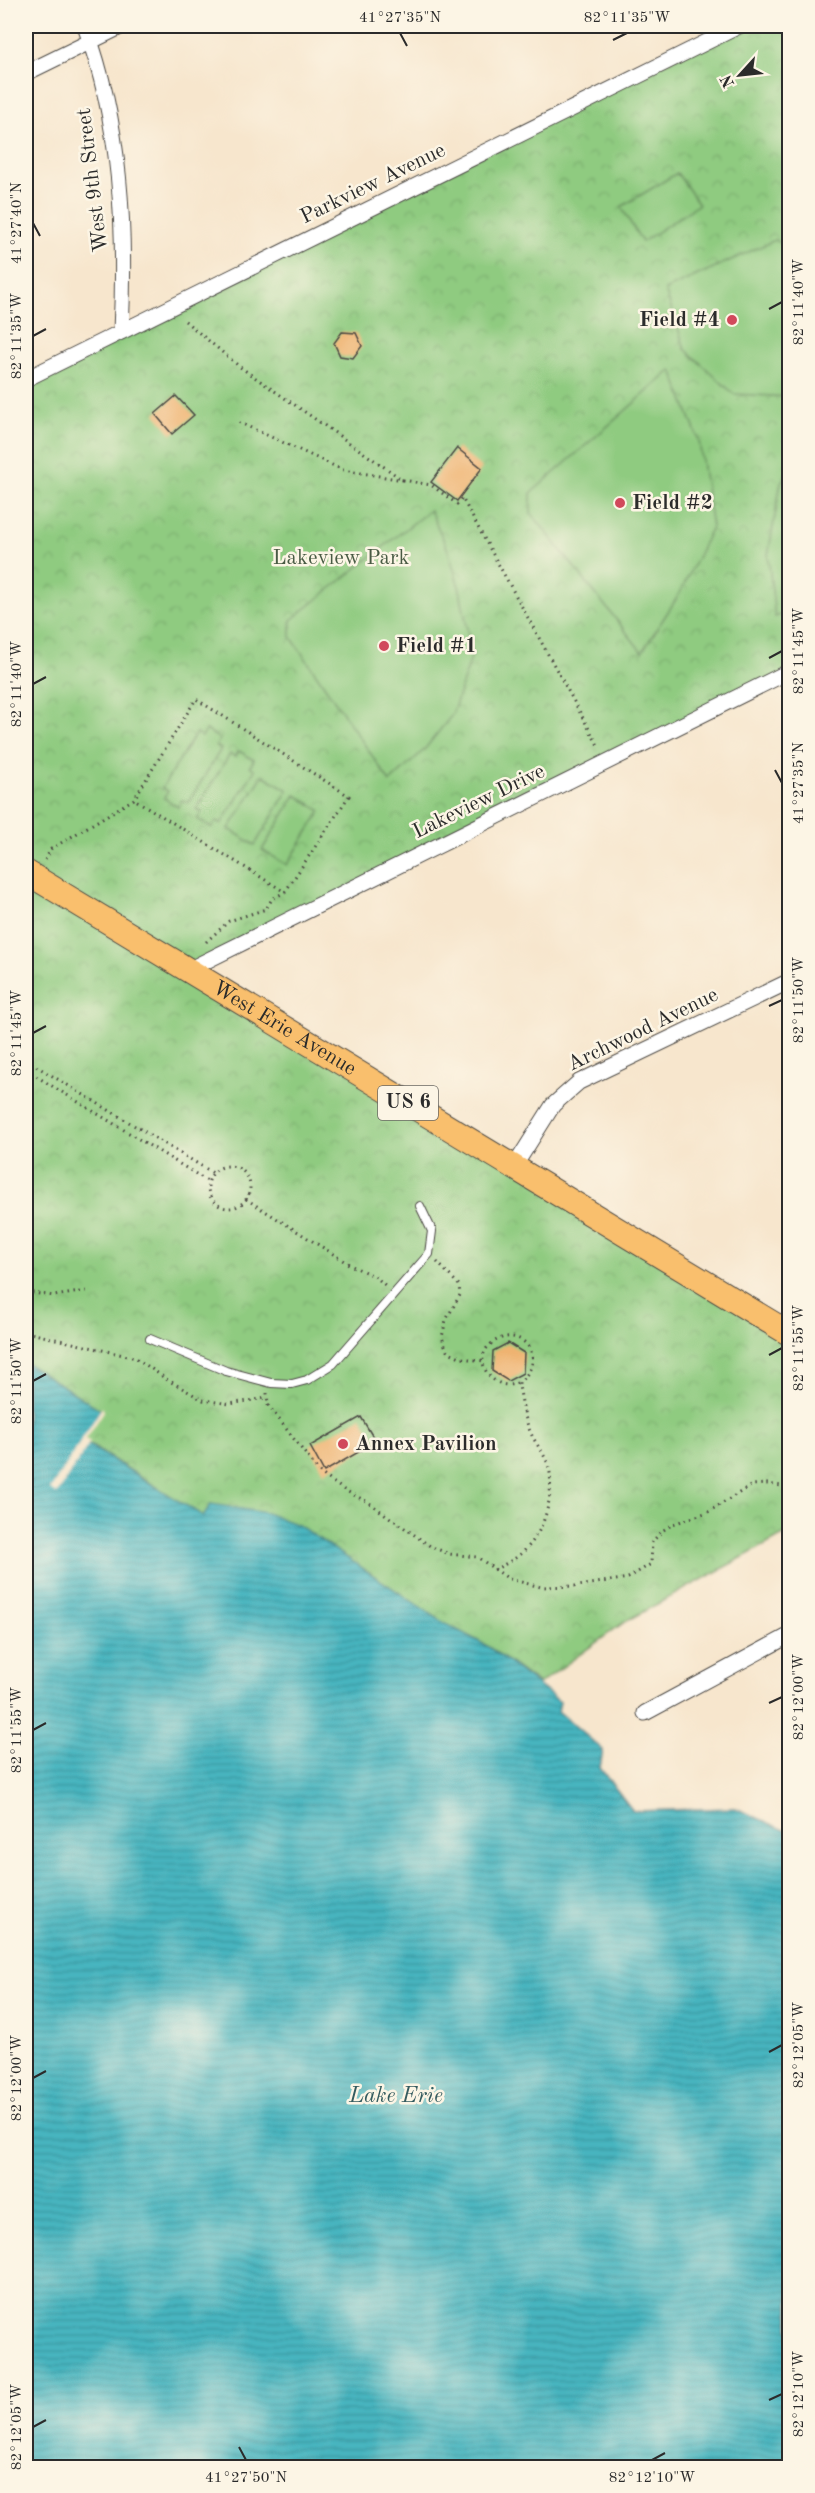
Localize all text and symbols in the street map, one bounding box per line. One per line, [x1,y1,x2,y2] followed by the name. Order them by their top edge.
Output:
[359,11,441,26] text: 41°27'35"N
[584,11,670,26] text: 82°11'35"W
[710,45,770,105] north arrow
[718,71,738,90] text: N
[74,107,112,253] street label: West 9th Street
[297,140,449,228] street label: Parkview Avenue
[10,182,25,264] text: 41°27'40"N
[792,259,807,345] text: 82°11'40"W
[10,293,25,379] text: 82°11'35"W
[639,310,720,331] place label: Field #4
[725,313,739,327] marker: Field #4
[632,493,713,514] place label: Field #2
[613,496,627,510] marker: Field #2
[273,548,410,569] park label: Lakeview Park
[792,608,807,694] text: 82°11'45"W
[396,636,477,657] place label: Field #1
[377,639,391,653] marker: Field #1
[10,641,25,727] text: 82°11'40"W
[792,742,807,824] text: 41°27'35"N
[410,761,548,843] street label: Lakeview Drive
[792,957,807,1043] text: 82°11'50"W
[209,977,360,1080] street label: West Erie Avenue
[564,984,722,1076] street label: Archwood Avenue
[10,990,25,1076] text: 82°11'45"W
[378,1086,438,1120] road number: US 6
[792,1305,807,1391] text: 82°11'55"W
[10,1338,25,1424] text: 82°11'50"W
[355,1434,497,1455] place label: Annex Pavilion
[336,1437,350,1451] marker: Annex Pavilion
[792,1654,807,1740] text: 82°12'00"W
[10,1687,25,1773] text: 82°11'55"W
[792,2002,807,2088] text: 82°12'05"W
[10,2035,25,2121] text: 82°12'00"W
[348,2085,443,2107] water label: Lake Erie
[792,2351,807,2437] text: 82°12'10"W
[10,2384,25,2470] text: 82°12'05"W
[205,2471,287,2486] text: 41°27'50"N
[609,2471,695,2486] text: 82°12'10"W

